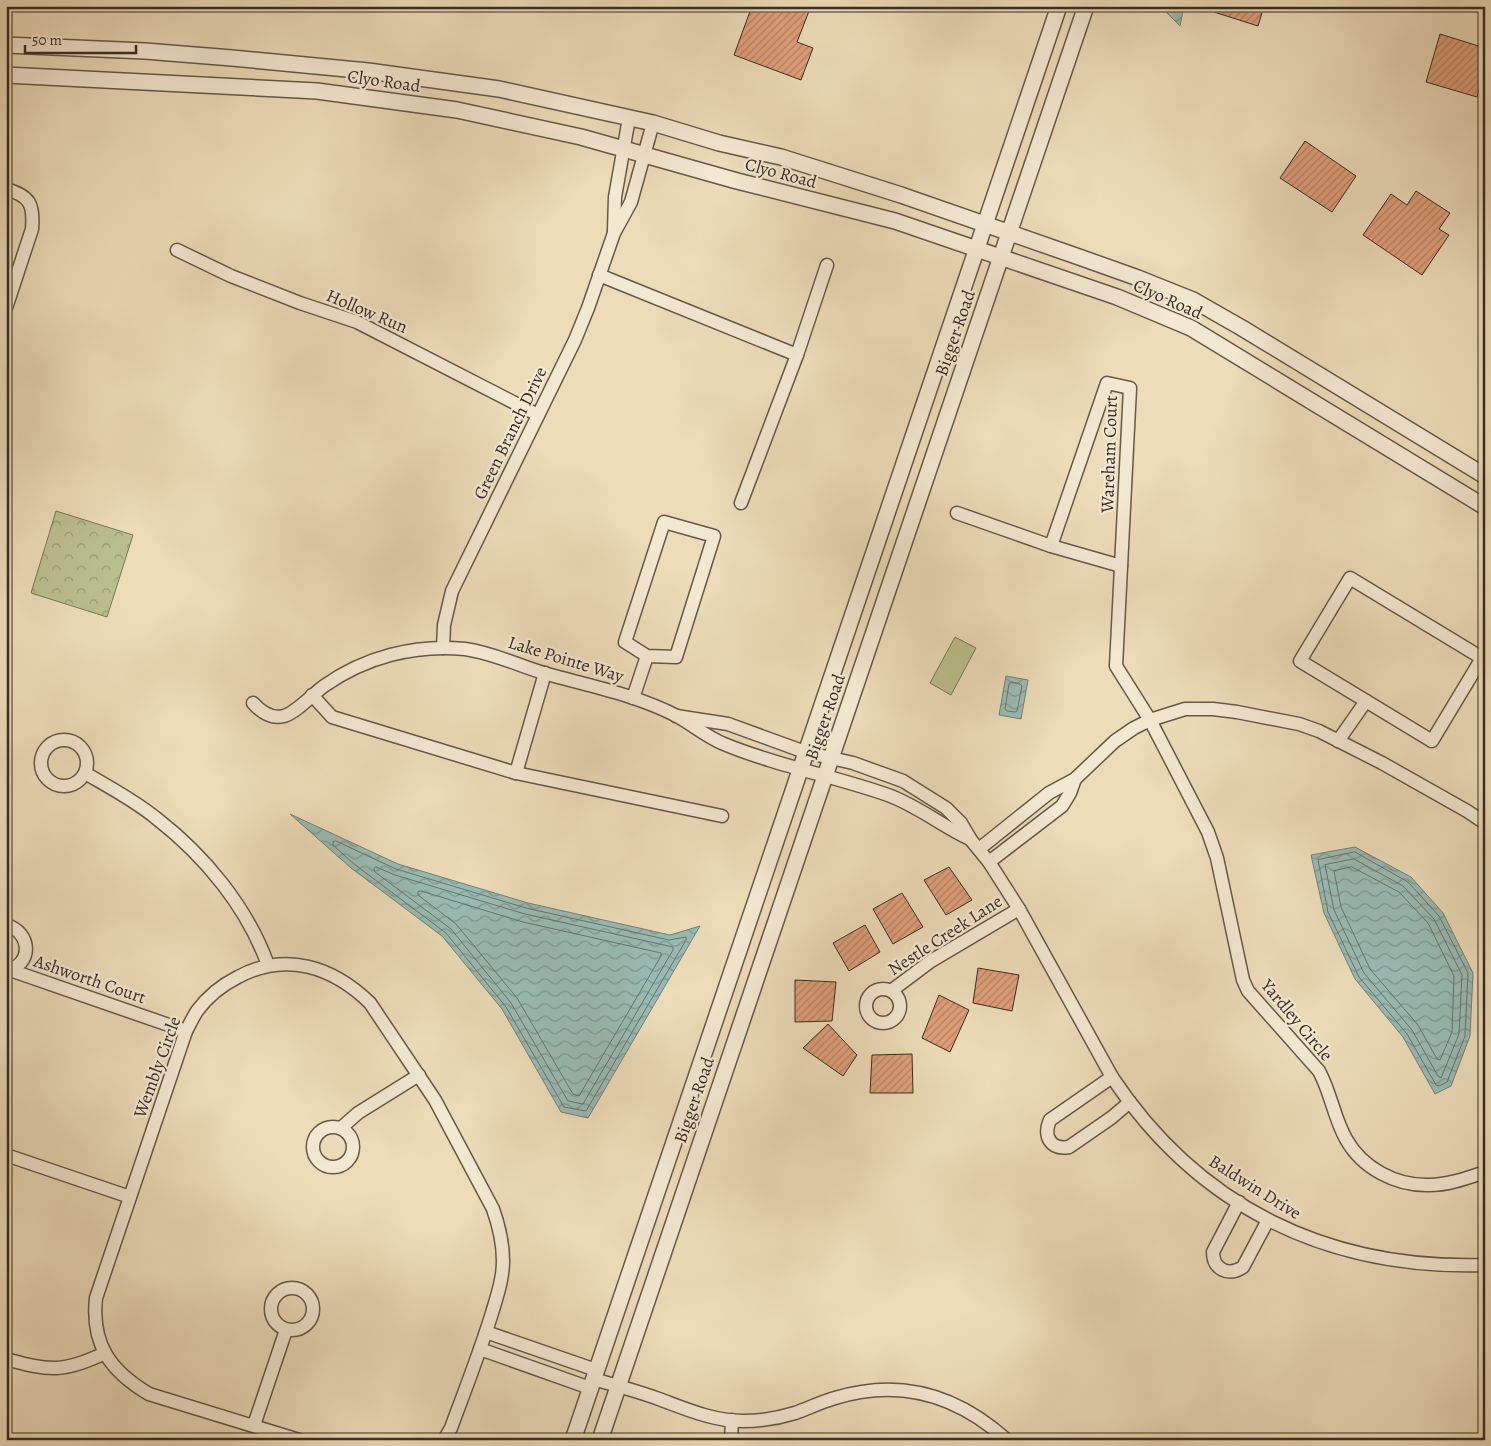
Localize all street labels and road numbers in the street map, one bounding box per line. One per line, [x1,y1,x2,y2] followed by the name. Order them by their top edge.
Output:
[346,64,422,98] street label: Clyo Road
[742,152,820,194] street label: Clyo Road
[1130,273,1207,325] street label: Clyo Road
[323,283,411,339] street label: Hollow Run
[929,286,981,379] street label: Bigger Road
[468,363,552,503] street label: Green Branch Drive
[1095,395,1123,514] street label: Wareham Court
[505,630,628,688] street label: Lake Pointe Way
[799,670,851,763] street label: Bigger Road
[883,889,1007,981] street label: Nestle Creek Lane
[30,948,149,1009] street label: Ashworth Court
[1255,973,1338,1066] street label: Yardley Circle
[127,1013,186,1122] street label: Wembly Circle
[668,1053,720,1146] street label: Bigger Road
[1204,1149,1306,1225] street label: Baldwin Drive

